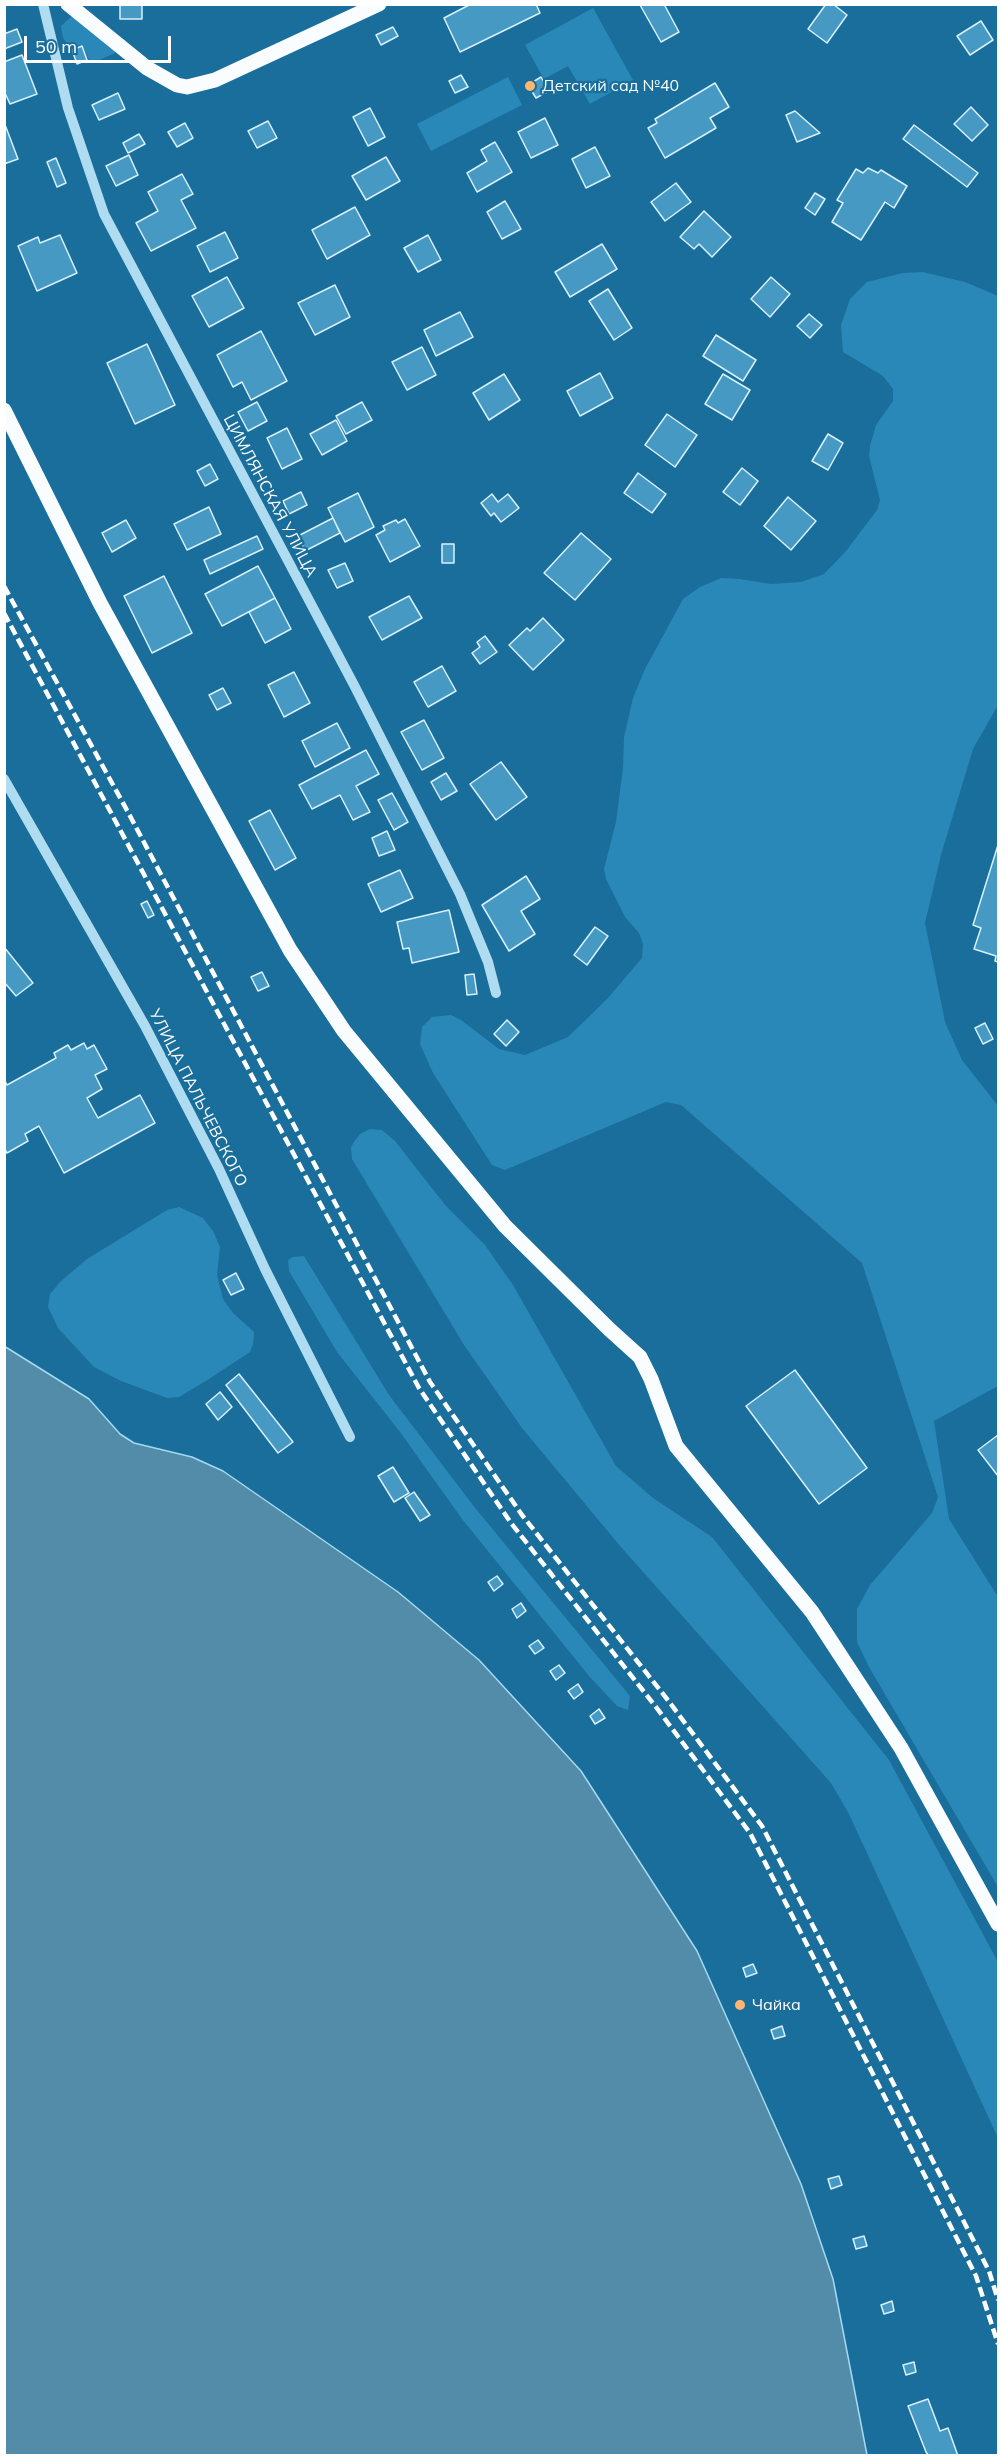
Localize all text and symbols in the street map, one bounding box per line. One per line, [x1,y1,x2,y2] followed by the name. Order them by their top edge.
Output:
[27,24,174,62] scale bar
[35,35,77,58] text: 50 m
[542,76,679,96] place label: Детский сад №40
[523,79,537,93] marker: Детский сад №40
[219,411,321,581] street label: ЦИМЛЯНСКАЯ УЛИЦА
[145,1006,251,1190] street label: УЛИЦА ПАЛЬЧЕВСКОГО
[752,1995,801,2015] place label: Чайка
[733,1998,747,2012] marker: Чайка

